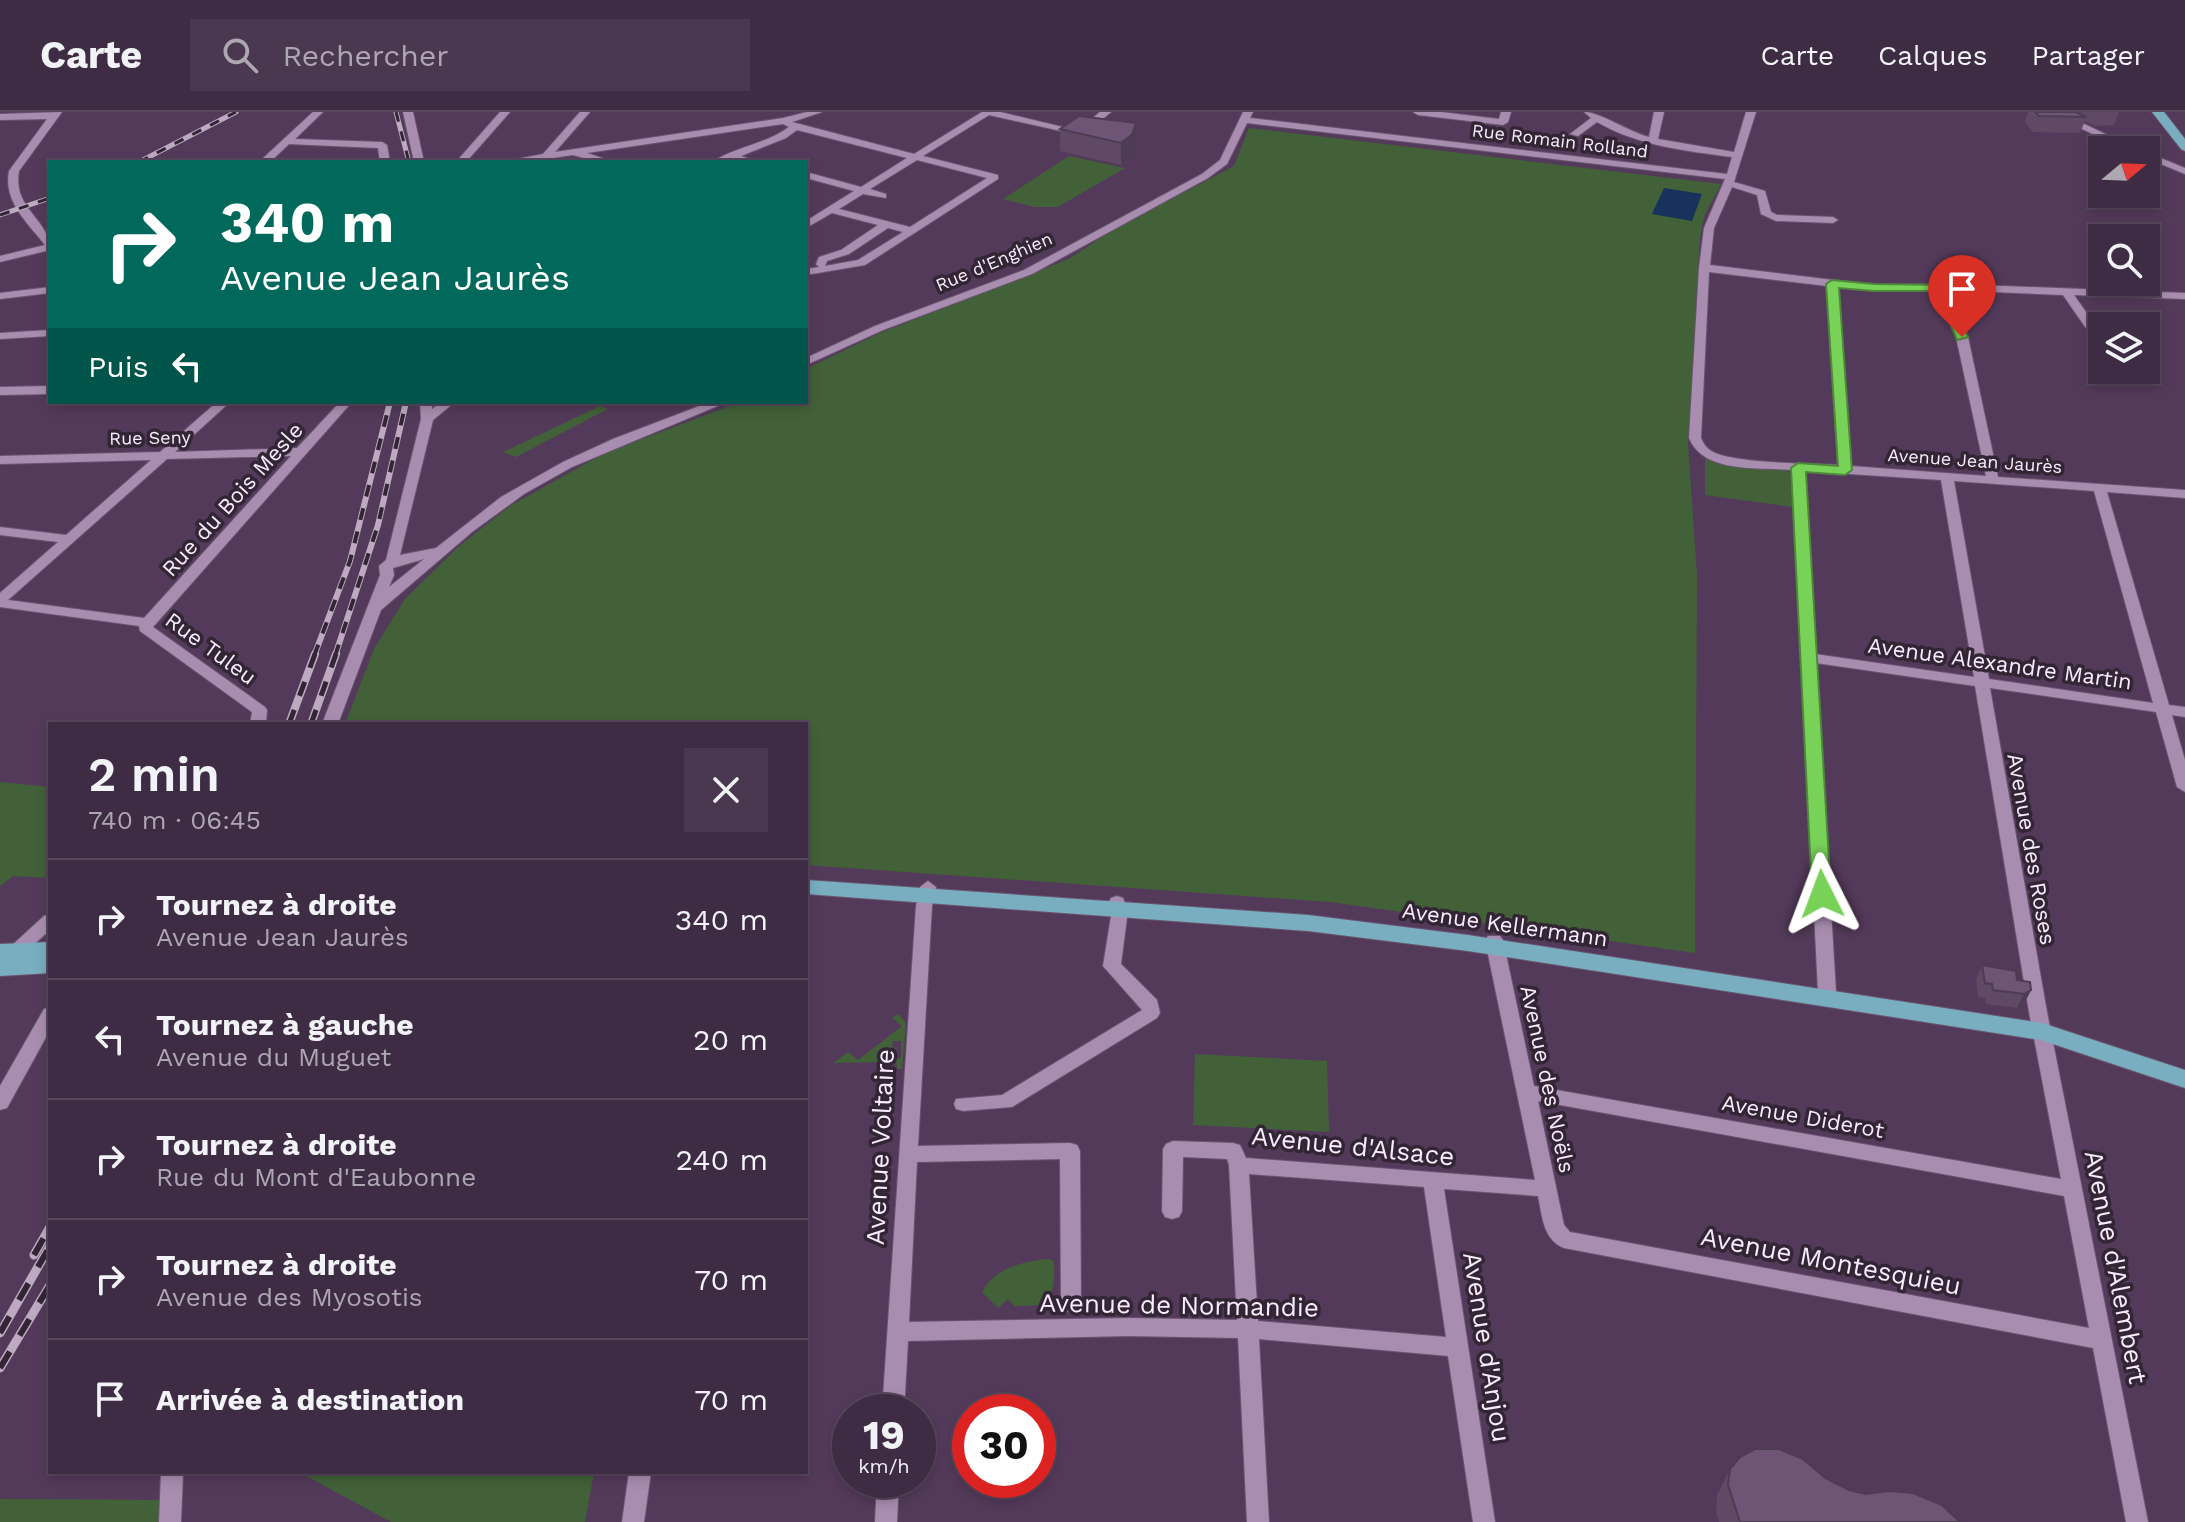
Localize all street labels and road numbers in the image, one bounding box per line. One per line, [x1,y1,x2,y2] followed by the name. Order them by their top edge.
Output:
[1471,119,1649,162] street label: Rue Romain Rolland
[932,228,1055,296] street label: Rue d'Enghien
[157,417,308,581] street label: Rue du Bois Mesle
[109,426,192,449] street label: Rue Seny
[1887,444,2063,477] street label: Avenue Jean Jaurès
[160,607,261,690] street label: Rue Tuleu
[1866,633,2133,694] street label: Avenue Alexandre Martin
[2002,751,2061,947] street label: Avenue des Roses
[1401,898,1609,951] street label: Avenue Kellermann
[1515,983,1580,1175] street label: Avenue des Noëls
[860,1048,900,1246] street label: Avenue Voltaire
[1720,1090,1886,1143] street label: Avenue Diderot
[1250,1120,1456,1172] street label: Avenue d'Alsace
[2079,1148,2153,1387] street label: Avenue d'Alembert
[1698,1221,1964,1301] street label: Avenue Montesquieu
[1457,1250,1517,1444] street label: Avenue d'Anjou
[1039,1288,1319,1322] street label: Avenue de Normandie

